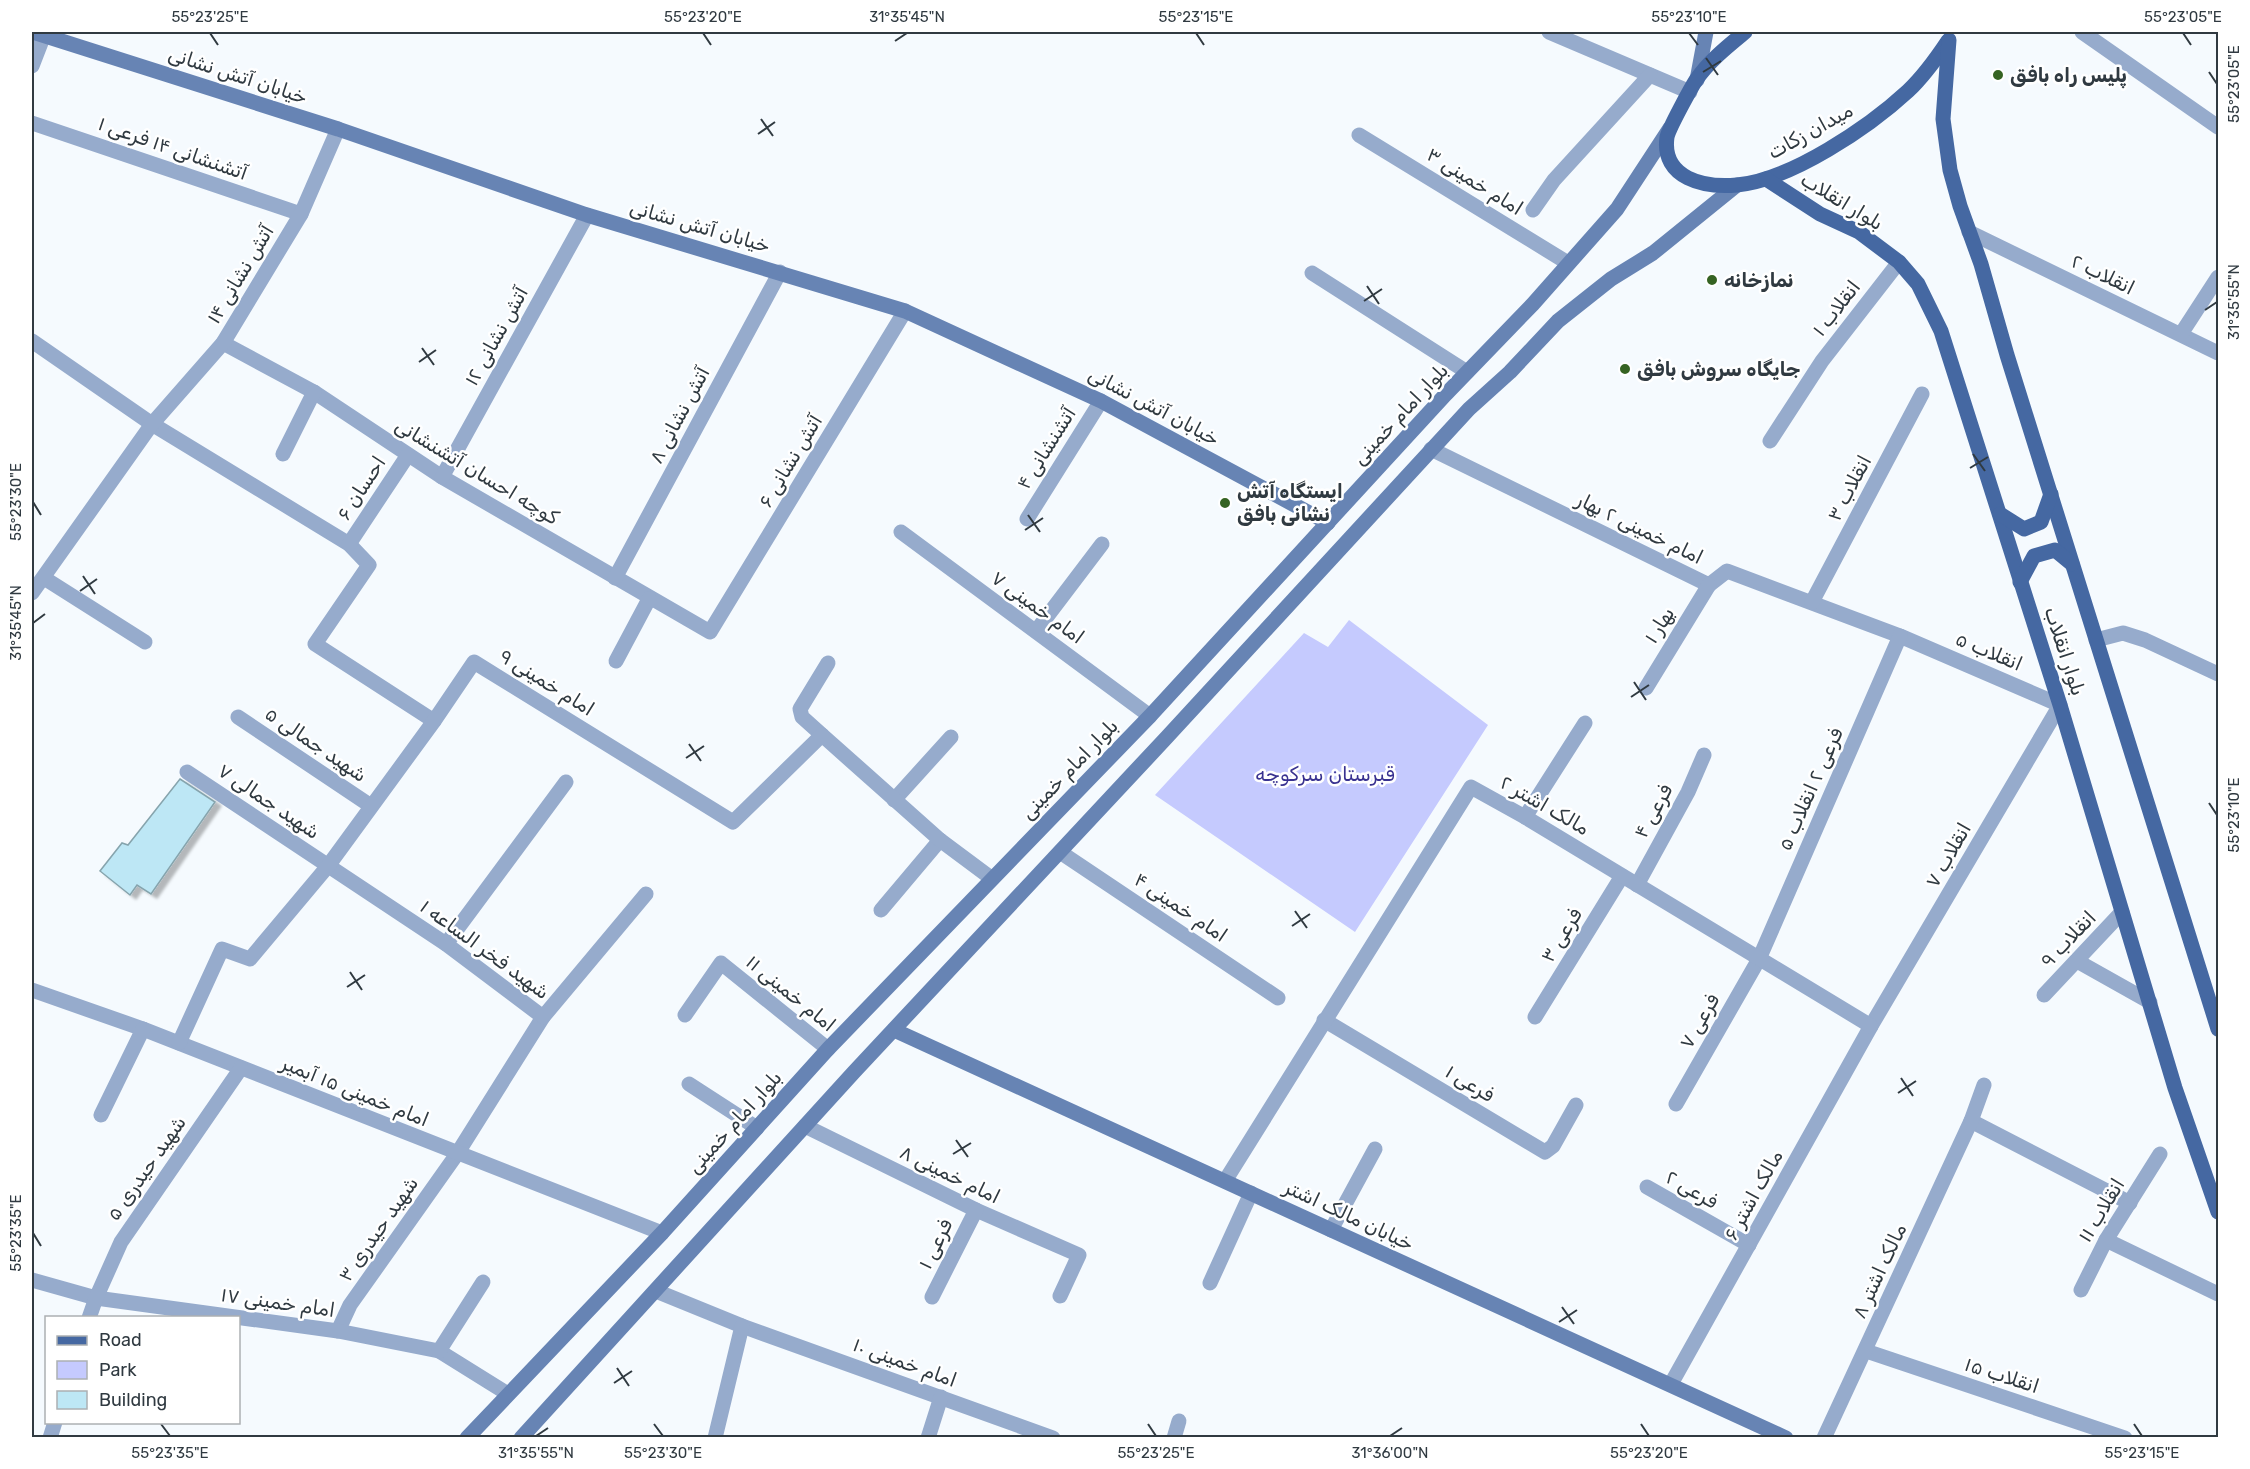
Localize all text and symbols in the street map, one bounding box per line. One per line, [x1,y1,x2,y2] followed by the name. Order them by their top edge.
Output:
[171,8,249,26] text: 55°23'25"E
[664,8,742,26] text: 55°23'20"E
[869,8,945,26] text: 31°35'45"N
[1159,8,1233,26] text: 55°23'15"E
[1651,8,1727,26] text: 55°23'10"E
[2144,8,2222,26] text: 55°23'05"E
[165,41,311,109] street label: خیابان آتش نشانی
[2225,45,2243,123] text: 55°23'05"E
[2010,63,2127,89] place label: پلیس راه بافق
[1991,68,2005,82] marker: پلیس راه بافق
[1763,98,1857,164] street label: میدان زکات
[95,111,251,185] street label: آتشنشانی ۱۴ فرعی ۱
[1421,142,1528,222] street label: امام خمینی ۳
[1796,167,1888,235] street label: بلوار انقلاب
[627,195,773,257] street label: خیابان آتش نشانی
[201,220,279,328] street label: آتش نشانی ۱۴
[2067,248,2139,300] street label: انقلاب ۲
[2225,264,2243,340] text: 31°35'55"N
[1724,268,1793,292] place label: نمازخانه
[1705,273,1719,287] marker: نمازخانه
[1807,275,1865,341] street label: انقلاب ۱
[459,282,533,390] street label: آتش نشانی ۱۲
[1637,357,1801,381] place label: جایگاه سروش بافق
[1347,358,1455,471] street label: بلوار امام خمینی
[1084,361,1224,451] street label: خیابان آتش نشانی
[643,362,715,468] street label: آتش نشانی ۸
[1618,362,1632,376] marker: جایگاه سروش بافق
[1011,402,1081,494] street label: آتشنشانی ۴
[753,410,827,512] street label: آتش نشانی ۶
[391,413,563,529] street label: کوچه احسان آتشنشانی
[331,451,391,525] street label: احسان ۶
[1822,451,1876,525] street label: انقلاب ۳
[7,463,25,541] text: 55°23'30"E
[1237,479,1343,526] place label: ایستگاه آتش نشانی بافق
[1571,486,1707,571] street label: امام خمینی ۲ بهار
[1218,496,1232,510] marker: ایستگاه آتش نشانی بافق
[986,565,1089,650] street label: امام خمینی ۷
[7,585,25,661] text: 31°35'45"N
[1639,602,1679,648] street label: بهار ۱
[2039,604,2091,698] street label: بلوار انقلاب
[1952,626,2026,676] street label: انقلاب ۵
[494,643,599,722] street label: امام خمینی ۹
[260,701,372,787] street label: شهید جمالی ۵
[1015,714,1124,826] street label: بلوار امام خمینی
[1772,724,1848,854] street label: فرعی ۲ انقلاب ۵
[213,758,325,844] street label: شهید جمالی ۷
[1255,762,1395,786] park label: قبرستان سرکوچه
[1496,770,1594,840] street label: مالک اشتر ۲
[2225,777,2243,853] text: 55°23'10"E
[1628,780,1678,842] street label: فرعی ۴
[1920,818,1976,892] street label: انقلاب ۷
[1129,867,1232,949] street label: امام خمینی ۴
[416,894,554,1004] street label: شهید فخر الساعه ۱
[1535,903,1587,967] street label: فرعی ۳
[2035,906,2101,972] street label: انقلاب ۹
[740,950,841,1038] street label: امام خمینی ۱۱
[1674,989,1724,1053] street label: فرعی ۷
[276,1050,432,1133] street label: امام خمینی ۱۵ آبمیر
[1441,1059,1499,1107] street label: فرعی ۱
[682,1066,788,1180] street label: بلوار امام خمینی
[101,1111,191,1225] street label: شهید حیدری ۵
[895,1139,1004,1210] street label: امام خمینی ۸
[1718,1145,1788,1245] street label: مالک اشتر ۶
[1662,1165,1722,1213] street label: فرعی ۲
[333,1172,423,1286] street label: شهید حیدری ۳
[1279,1174,1418,1256] street label: خیابان مالک اشتر
[2073,1174,2129,1246] street label: انقلاب ۱۱
[7,1194,25,1272] text: 55°23'35"E
[913,1215,957,1273] street label: فرعی ۱
[1847,1220,1911,1322] street label: مالک اشتر ۸
[219,1282,337,1324] street label: امام خمینی ۱۷
[45,1316,240,1424] legend
[99,1329,142,1351] text: Road
[849,1332,960,1394] street label: امام خمینی ۱۰
[1962,1352,2042,1398] street label: انقلاب ۱۵
[99,1359,137,1381] text: Park
[99,1389,167,1411] text: Building
[131,1444,209,1462] text: 55°23'35"E
[498,1444,574,1462] text: 31°35'55"N
[624,1444,702,1462] text: 55°23'30"E
[1117,1444,1195,1462] text: 55°23'25"E
[1352,1444,1428,1462] text: 31°36'00"N
[1610,1444,1688,1462] text: 55°23'20"E
[2105,1444,2179,1462] text: 55°23'15"E

